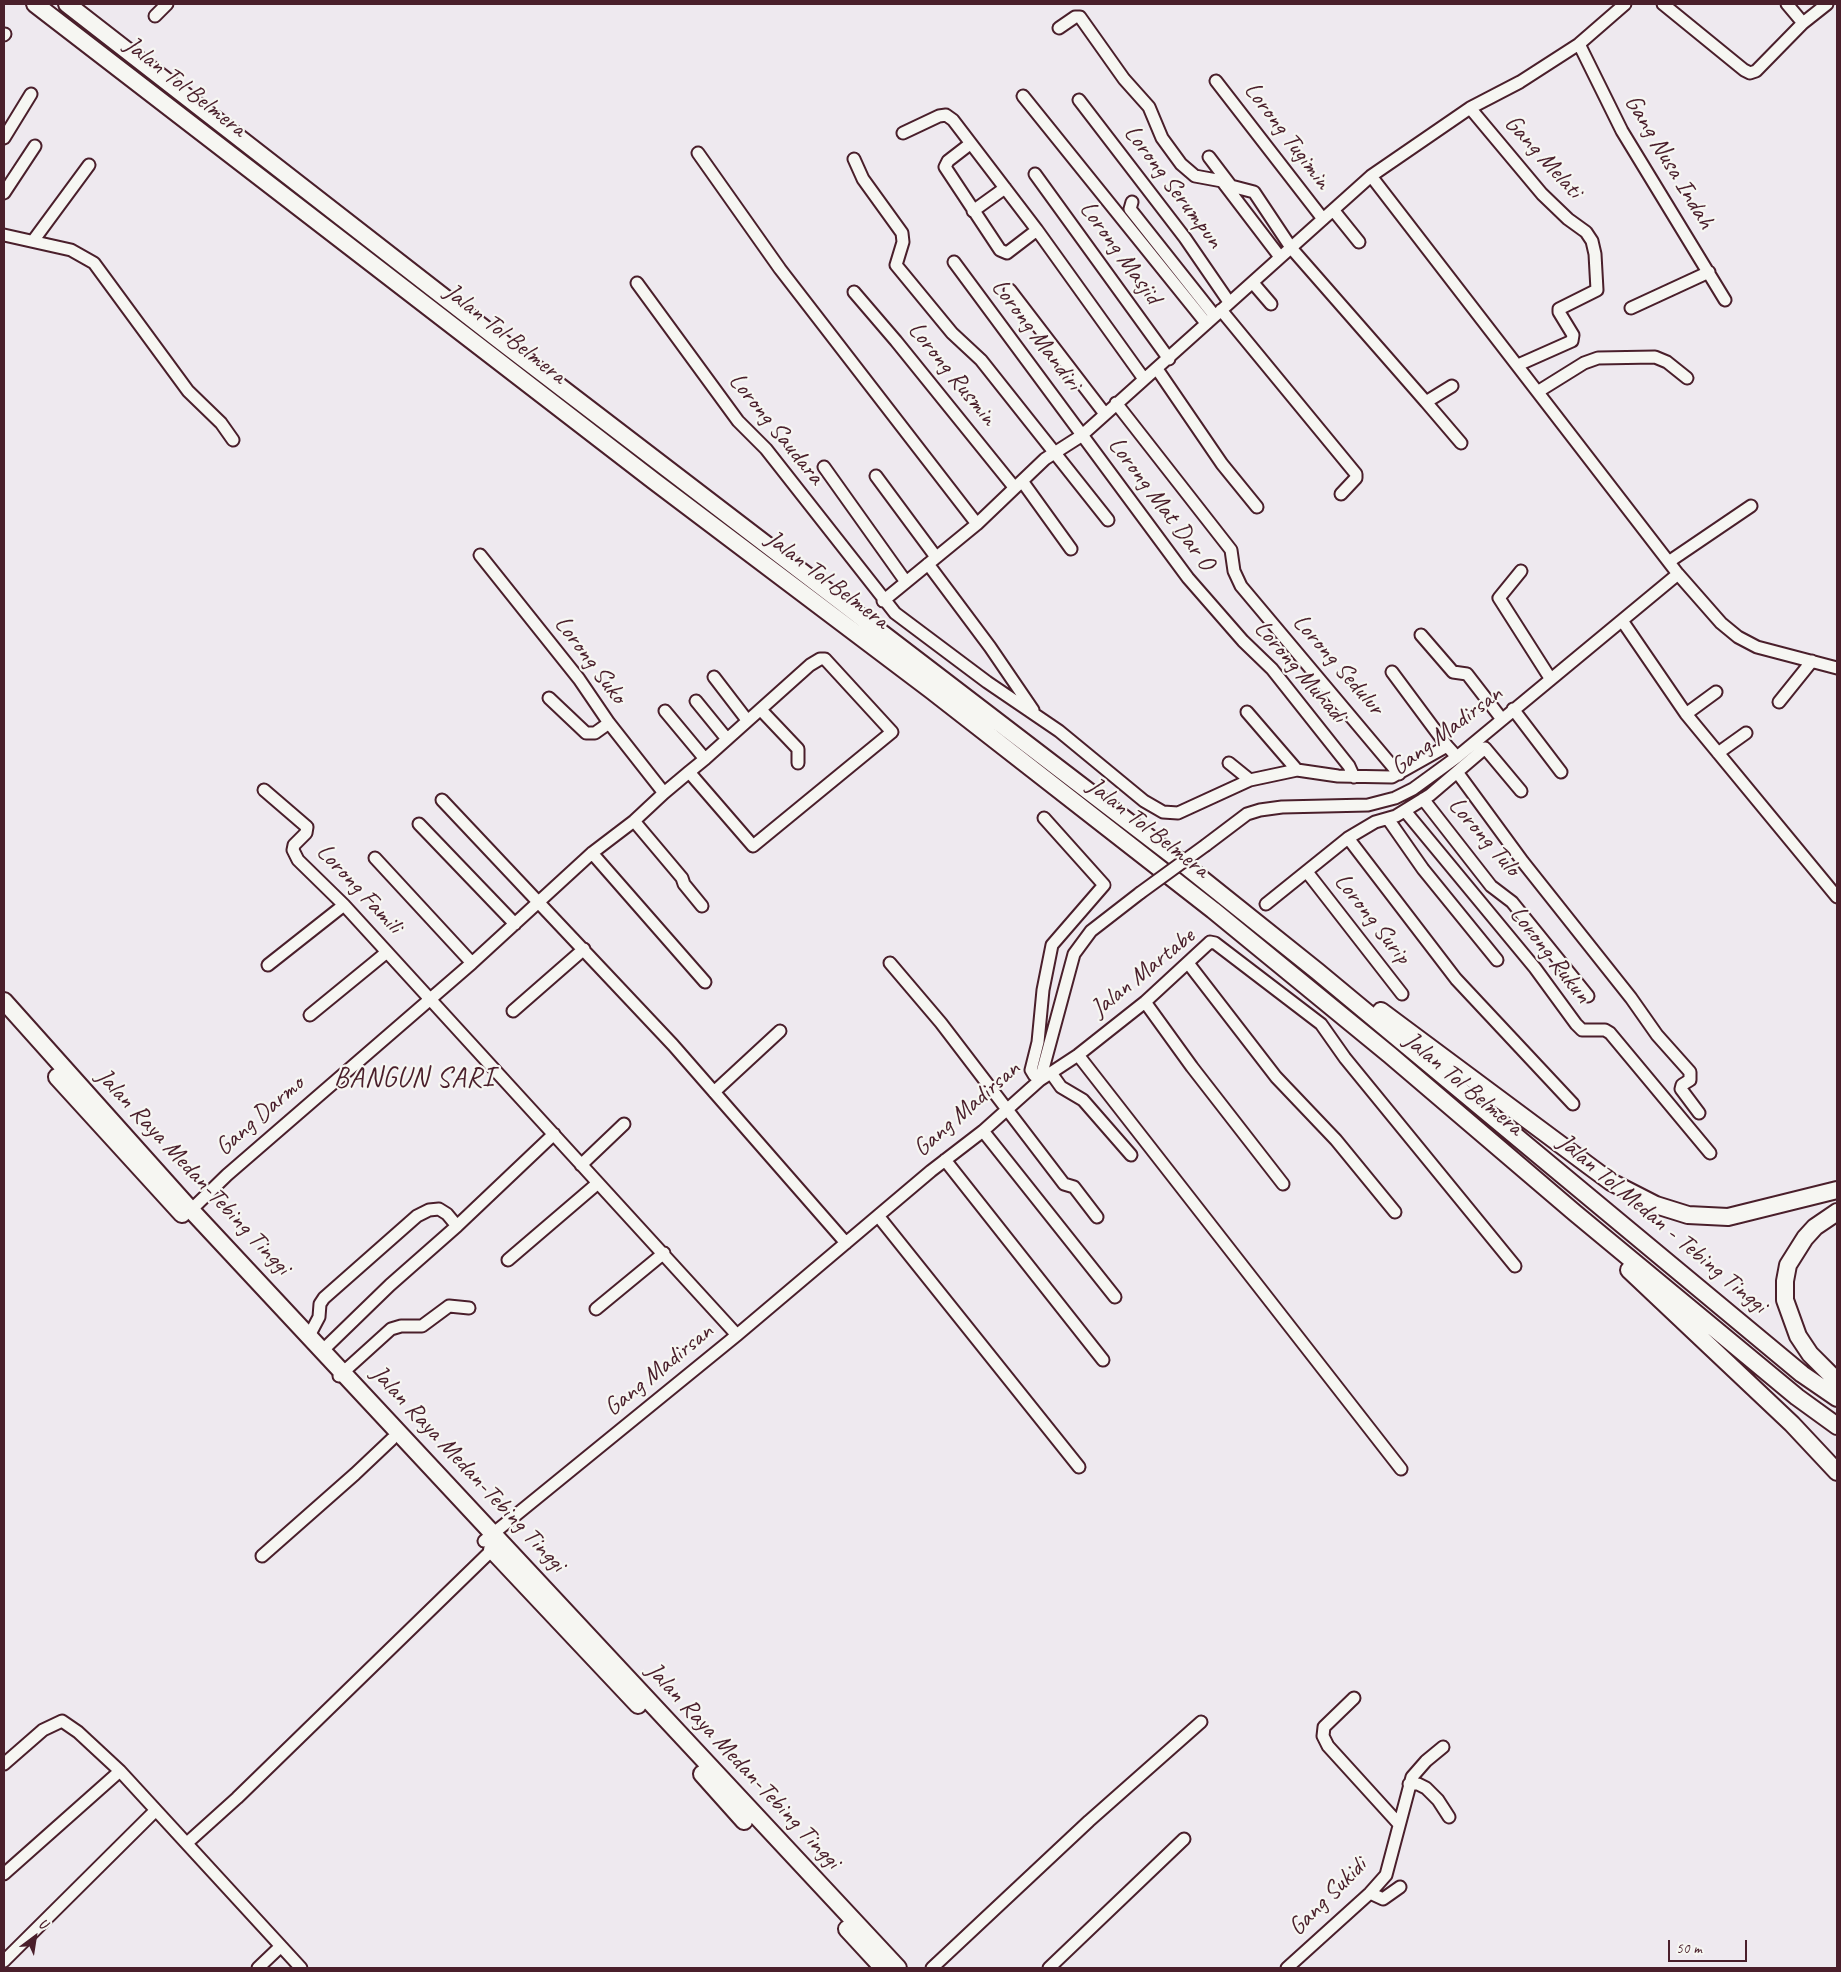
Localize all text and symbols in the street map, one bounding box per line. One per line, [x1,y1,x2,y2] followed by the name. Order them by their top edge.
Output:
[118,30,252,144] street label: Jalan Tol Belmera
[1237,76,1337,196] street label: Lorong Tugimin
[1617,89,1721,235] street label: Gang Nusa Indah
[1497,109,1589,205] street label: Gang Melati
[1117,119,1229,255] street label: Lorong Serumpun
[1072,195,1168,311] street label: Lorong Masjid
[984,273,1088,397] street label: Lorong Mandiri
[438,277,572,391] street label: Jalan Tol Belmera
[901,316,1003,432] street label: Lorong Rusmin
[722,367,830,491] street label: Lorong Saudara
[1101,431,1221,577] street label: Lorong Mat Dar O
[759,524,895,636] street label: Jalan Tol Belmera
[1286,608,1390,722] street label: Lorong Sedulur
[547,610,633,710] street label: Lorong Suko
[1247,614,1353,730] street label: Lorong Muhadi
[1385,679,1509,783] street label: Gang Madirsan
[1081,771,1215,885] street label: Jalan Tol Belmera
[1441,791,1527,883] street label: Lorong Tulo
[310,838,408,940] street label: Lorong Famili
[1327,867,1417,971] street label: Lorong Surip
[1503,900,1597,1010] street label: Lorong Rukun
[1085,922,1201,1024] street label: Jalan Martabe
[1397,1025,1529,1143] street label: Jalan Tol Belmera
[907,1054,1027,1164] street label: Gang Madirsan
[89,1062,297,1282] street label: Jalan Raya Medan-Tebing Tinggi
[333,1062,495,1096] district label: BANGUN SARI
[209,1069,311,1163] street label: Gang Darmo
[1551,1128,1773,1320] street label: Jalan Tol Medan - Tebing Tinggi
[598,1317,720,1423] street label: Gang Madirsan
[364,1359,572,1579] street label: Jalan Raya Medan-Tebing Tinggi
[639,1656,847,1876] street label: Jalan Raya Medan-Tebing Tinggi
[1282,1851,1374,1943] street label: Gang Sukidi
[10,1912,60,1962] north arrow
[36,1915,50,1933] text: U
[1671,1930,1750,1962] scale bar
[1676,1939,1702,1958] text: 50 m

